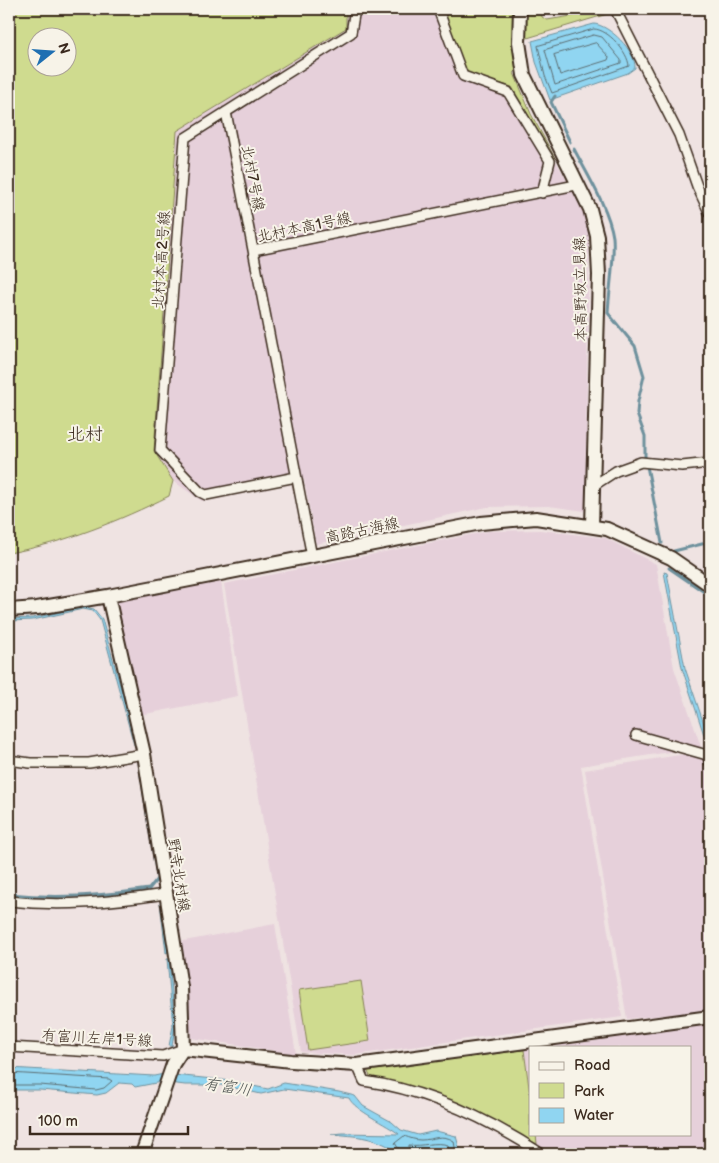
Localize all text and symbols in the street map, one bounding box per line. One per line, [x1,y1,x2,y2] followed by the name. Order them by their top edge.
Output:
[28,28,78,78] north arrow
[54,41,74,56] text: N
[237,143,268,213] street label: 北村7号線
[255,208,353,247] street label: 北村本高1号線
[149,210,174,310] street label: 北村本高2号線
[570,236,591,342] street label: 本高野坂立見線
[67,424,103,445] district label: 北村
[323,513,401,548] street label: 高路古海線
[163,837,194,914] street label: 野寺北村線
[41,1026,153,1051] street label: 有富川左岸1号線
[529,1046,692,1136] legend
[574,1056,610,1075] text: Road
[203,1074,253,1101] water label: 有富川
[574,1082,605,1101] text: Park
[30,1103,188,1135] scale bar
[574,1106,614,1125] text: Water
[38,1112,78,1131] text: 100 m

